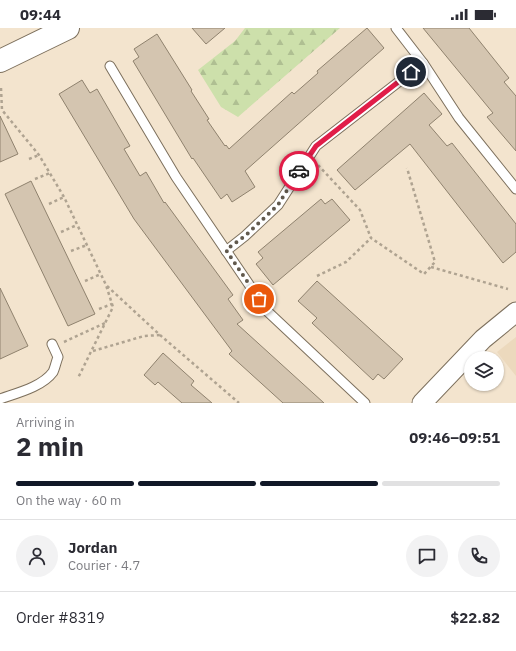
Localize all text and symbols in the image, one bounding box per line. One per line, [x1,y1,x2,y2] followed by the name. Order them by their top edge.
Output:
[20,5,61,24] text: 09:44
[394,55,428,89] pin
[400,61,422,83] icon: home
[279,151,319,191] courier
[288,160,310,182] icon: car
[242,282,276,316] pin
[248,288,270,310] icon: bag
[464,351,504,391] map controls
[464,351,504,391] button: layers
[16,414,75,431] text: Arriving in
[409,428,500,447] text: 09:46–09:51
[16,429,84,463] text: 2 min
[16,492,121,509] text: On the way · 60 m
[16,535,58,577] button: person
[406,535,448,577] button: chat
[458,535,500,577] button: phone
[68,538,117,557] text: Jordan
[68,557,140,574] text: Courier · 4.7
[16,608,105,627] text: Order #8319
[450,608,500,627] text: $22.82

